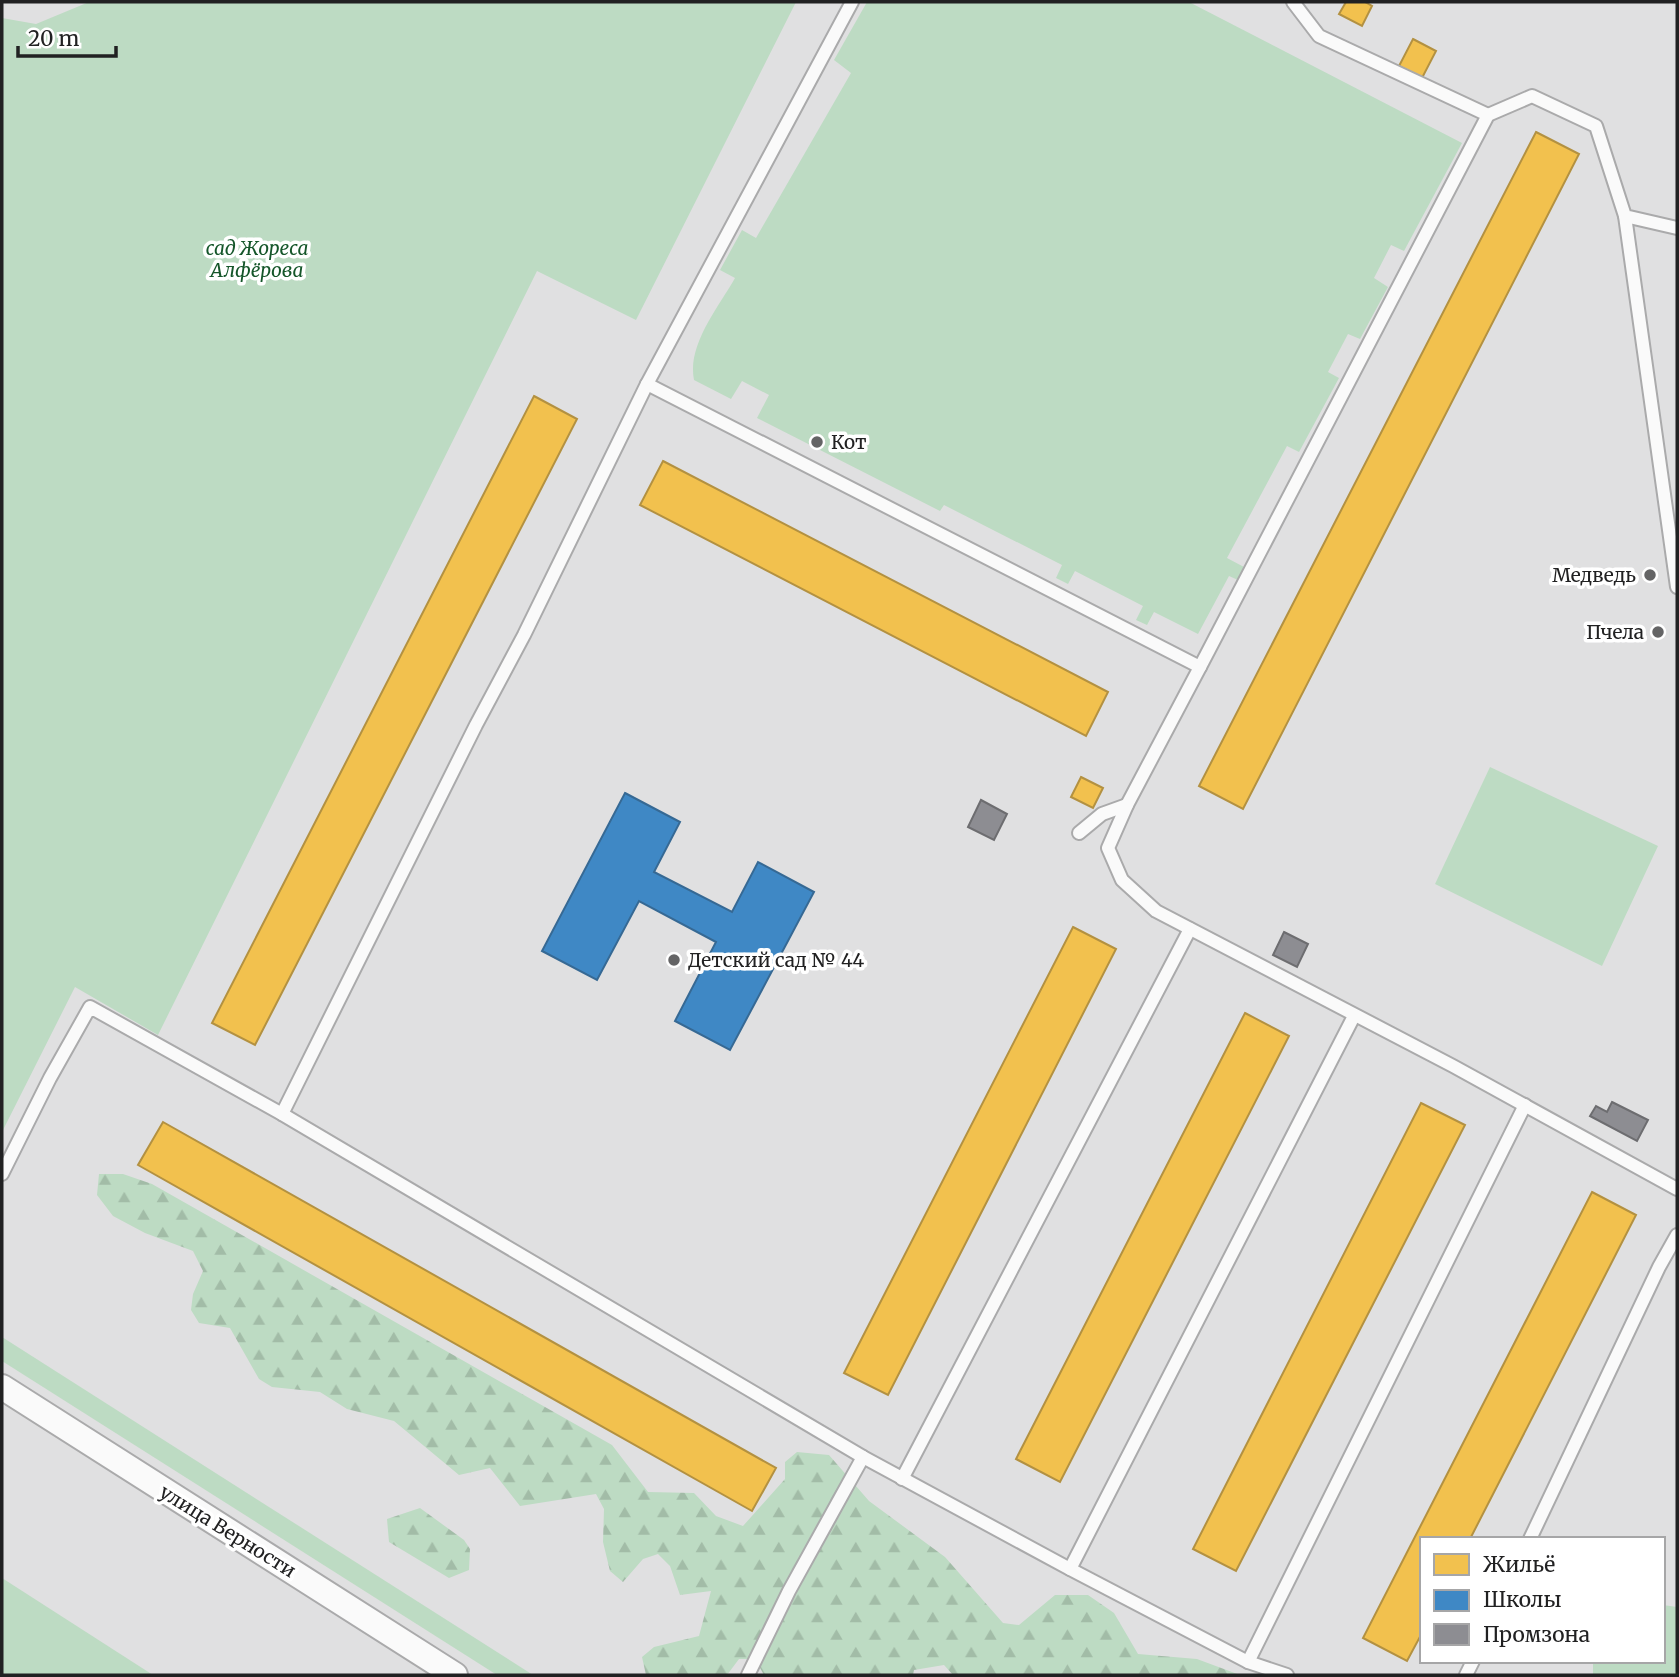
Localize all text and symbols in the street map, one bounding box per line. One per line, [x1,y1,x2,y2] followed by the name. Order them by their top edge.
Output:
[18,14,116,58] scale bar
[28,25,80,52] text: 20 m
[206,236,308,282] park label: сад Жореса Алфёрова
[831,430,867,454] place label: Кот
[809,434,825,450] marker: Кот
[1552,563,1636,587] place label: Медведь
[1642,567,1658,583] marker: Медведь
[1586,620,1644,644] place label: Пчела
[1650,624,1666,640] marker: Пчела
[688,948,865,972] place label: Детский сад № 44
[666,952,682,968] marker: Детский сад № 44
[155,1479,301,1583] street label: улица Верности
[1420,1537,1665,1663] legend
[1483,1551,1555,1578] text: Жильё
[1483,1586,1561,1613] text: Школы
[1483,1621,1590,1648] text: Промзона

